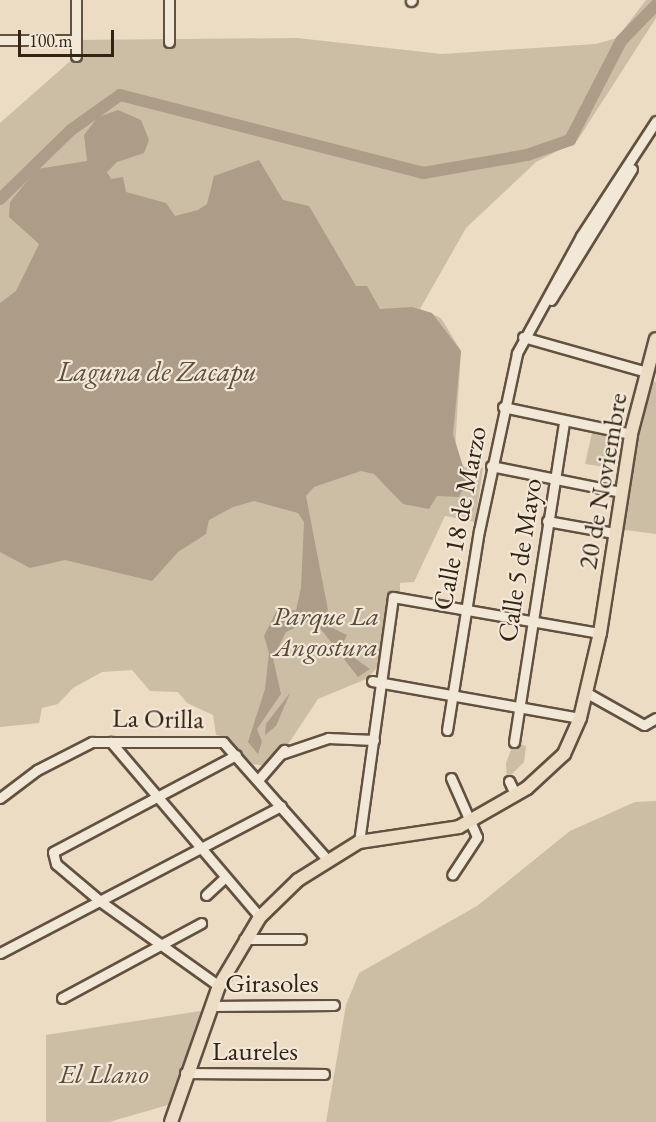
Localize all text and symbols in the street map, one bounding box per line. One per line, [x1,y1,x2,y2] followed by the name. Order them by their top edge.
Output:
[21,18,117,56] scale bar
[29,29,73,52] text: 100 m
[57,354,257,388] water label: Laguna de Zacapu
[571,390,633,572] street label: 20 de Noviembre
[425,423,493,613] street label: Calle 18 de Marzo
[490,476,548,644] street label: Calle 5 de Mayo
[273,599,379,662] park label: Parque La Angostura
[112,701,204,735] street label: La Orilla
[225,967,319,999] street label: Girasoles
[212,1035,298,1067] street label: Laureles
[59,1058,149,1090] park label: El Llano

